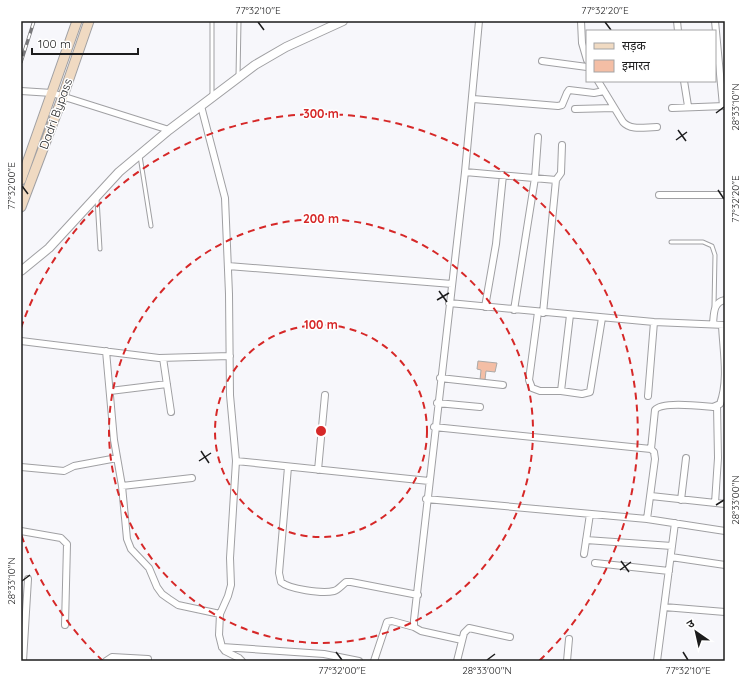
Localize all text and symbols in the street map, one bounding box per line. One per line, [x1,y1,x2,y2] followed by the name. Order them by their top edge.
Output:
[235,4,281,17] text: 77°32'10"E
[581,4,629,17] text: 77°32'20"E
[32,30,138,56] scale bar
[586,30,716,82] legend
[38,36,71,51] text: 100 m
[622,38,647,53] text: सड़क
[622,58,651,73] text: इमारत
[36,76,75,151] street label: Dadri Bypass
[729,83,742,131] text: 28°33'10"N
[303,106,339,121] text: 300 m
[5,162,18,210] text: 77°32'00"E
[729,175,742,223] text: 77°32'20"E
[303,211,339,226] text: 200 m
[304,317,338,332] text: 100 m
[314,424,328,438] centre of rings
[729,475,742,525] text: 28°33'00"N
[5,557,18,605] text: 28°33'10"N
[676,612,716,652] north arrow
[684,616,697,631] text: उ
[318,664,366,677] text: 77°32'00"E
[462,664,512,677] text: 28°33'00"N
[665,664,711,677] text: 77°32'10"E

